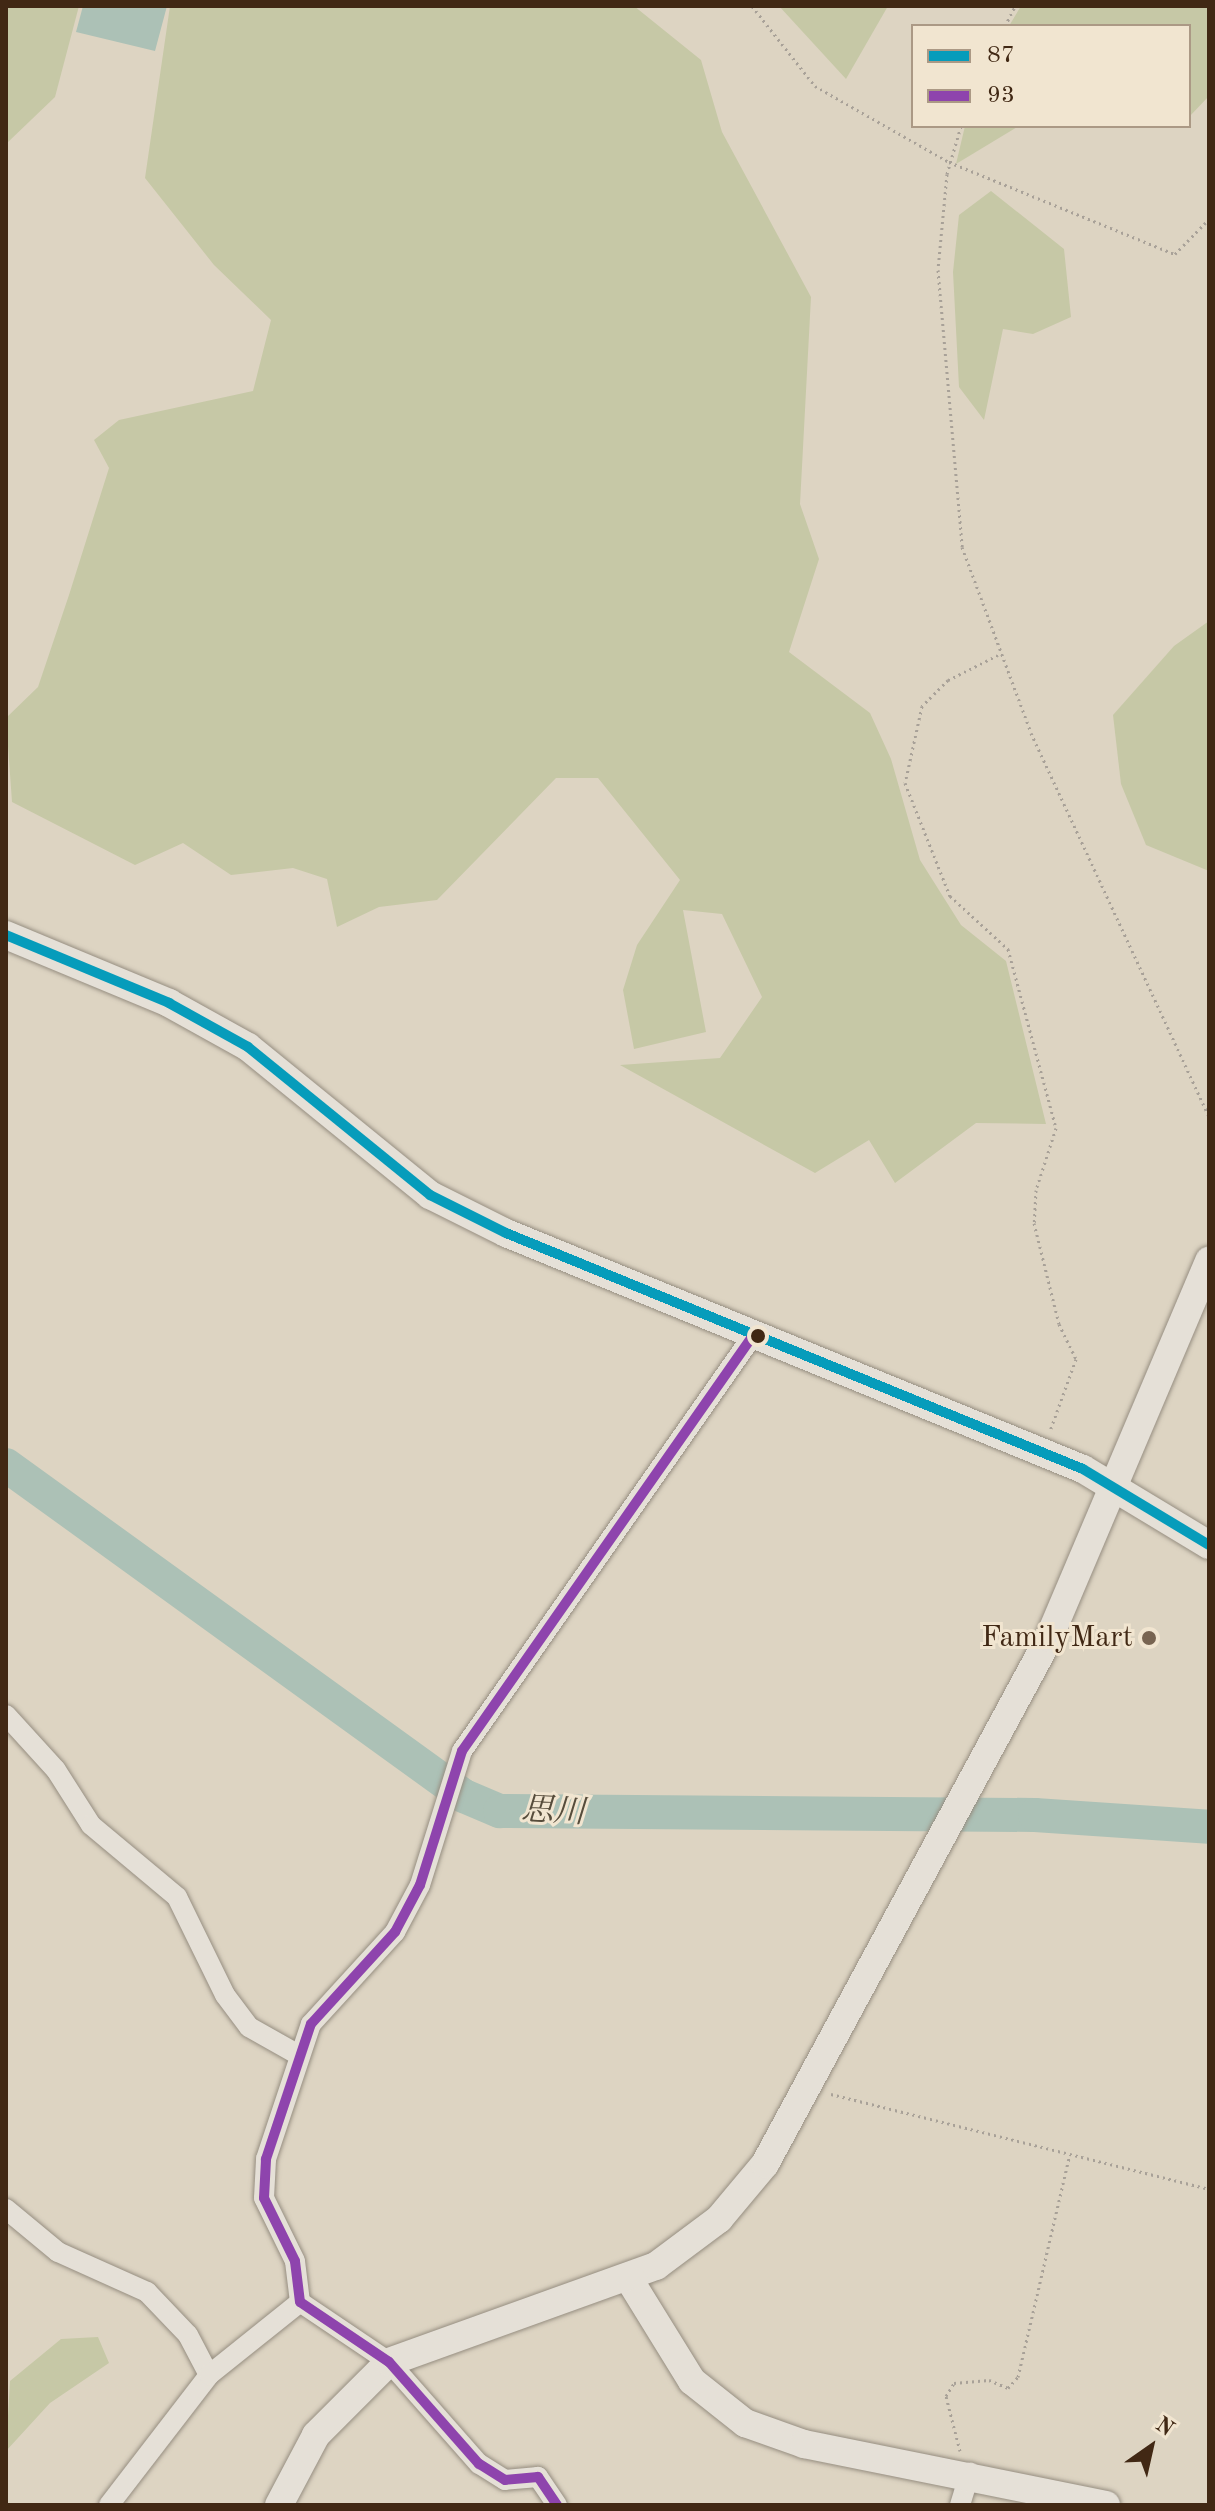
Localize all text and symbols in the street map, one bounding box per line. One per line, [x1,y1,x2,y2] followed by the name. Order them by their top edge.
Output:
[911,24,1191,128] legend
[987,44,1015,68] text: 87
[987,84,1015,108] text: 93
[750,1328,766,1344] unlabelled marker
[981,1620,1133,1656] place label: FamilyMart
[1140,1629,1158,1647] marker: FamilyMart
[520,1792,586,1834] water label: 思川
[1111,2407,1191,2487] north arrow
[1151,2413,1178,2441] text: N

